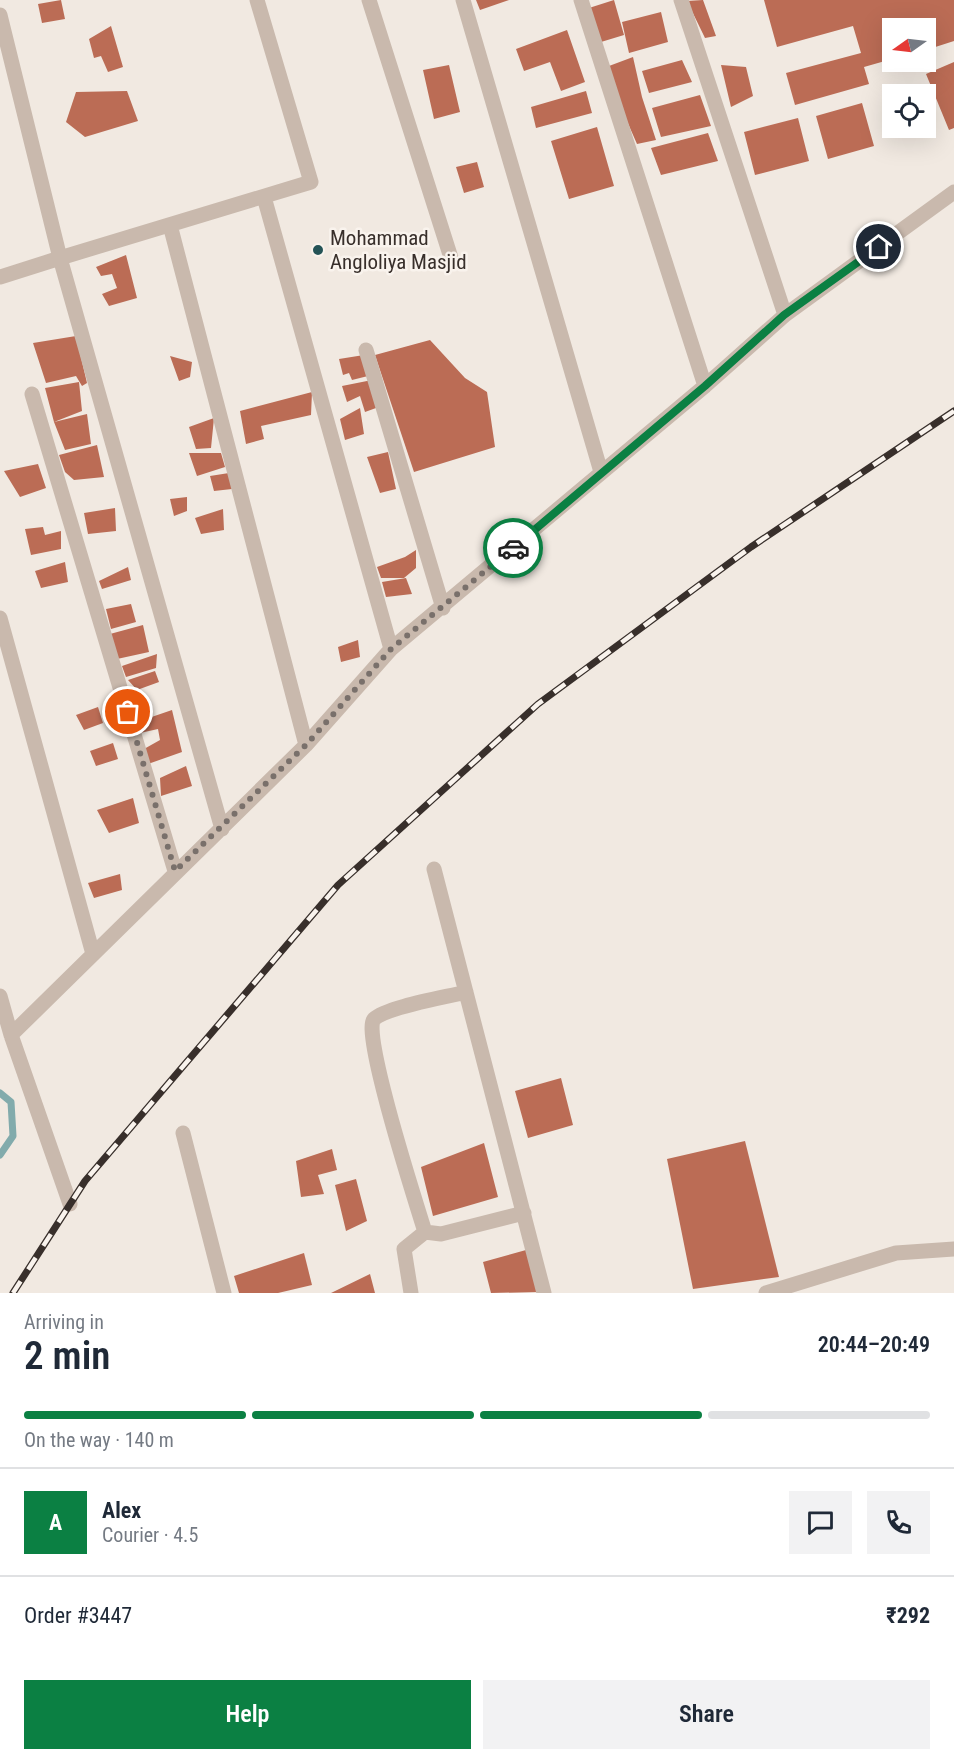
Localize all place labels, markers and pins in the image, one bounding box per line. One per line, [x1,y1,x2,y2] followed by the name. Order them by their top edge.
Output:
[853,221,904,272] pin
[330,226,467,274] place label: Mohammad Angloliya Masjid
[311,243,325,257] marker: Mohammad Angloliya Masjid
[102,686,153,737] pin

